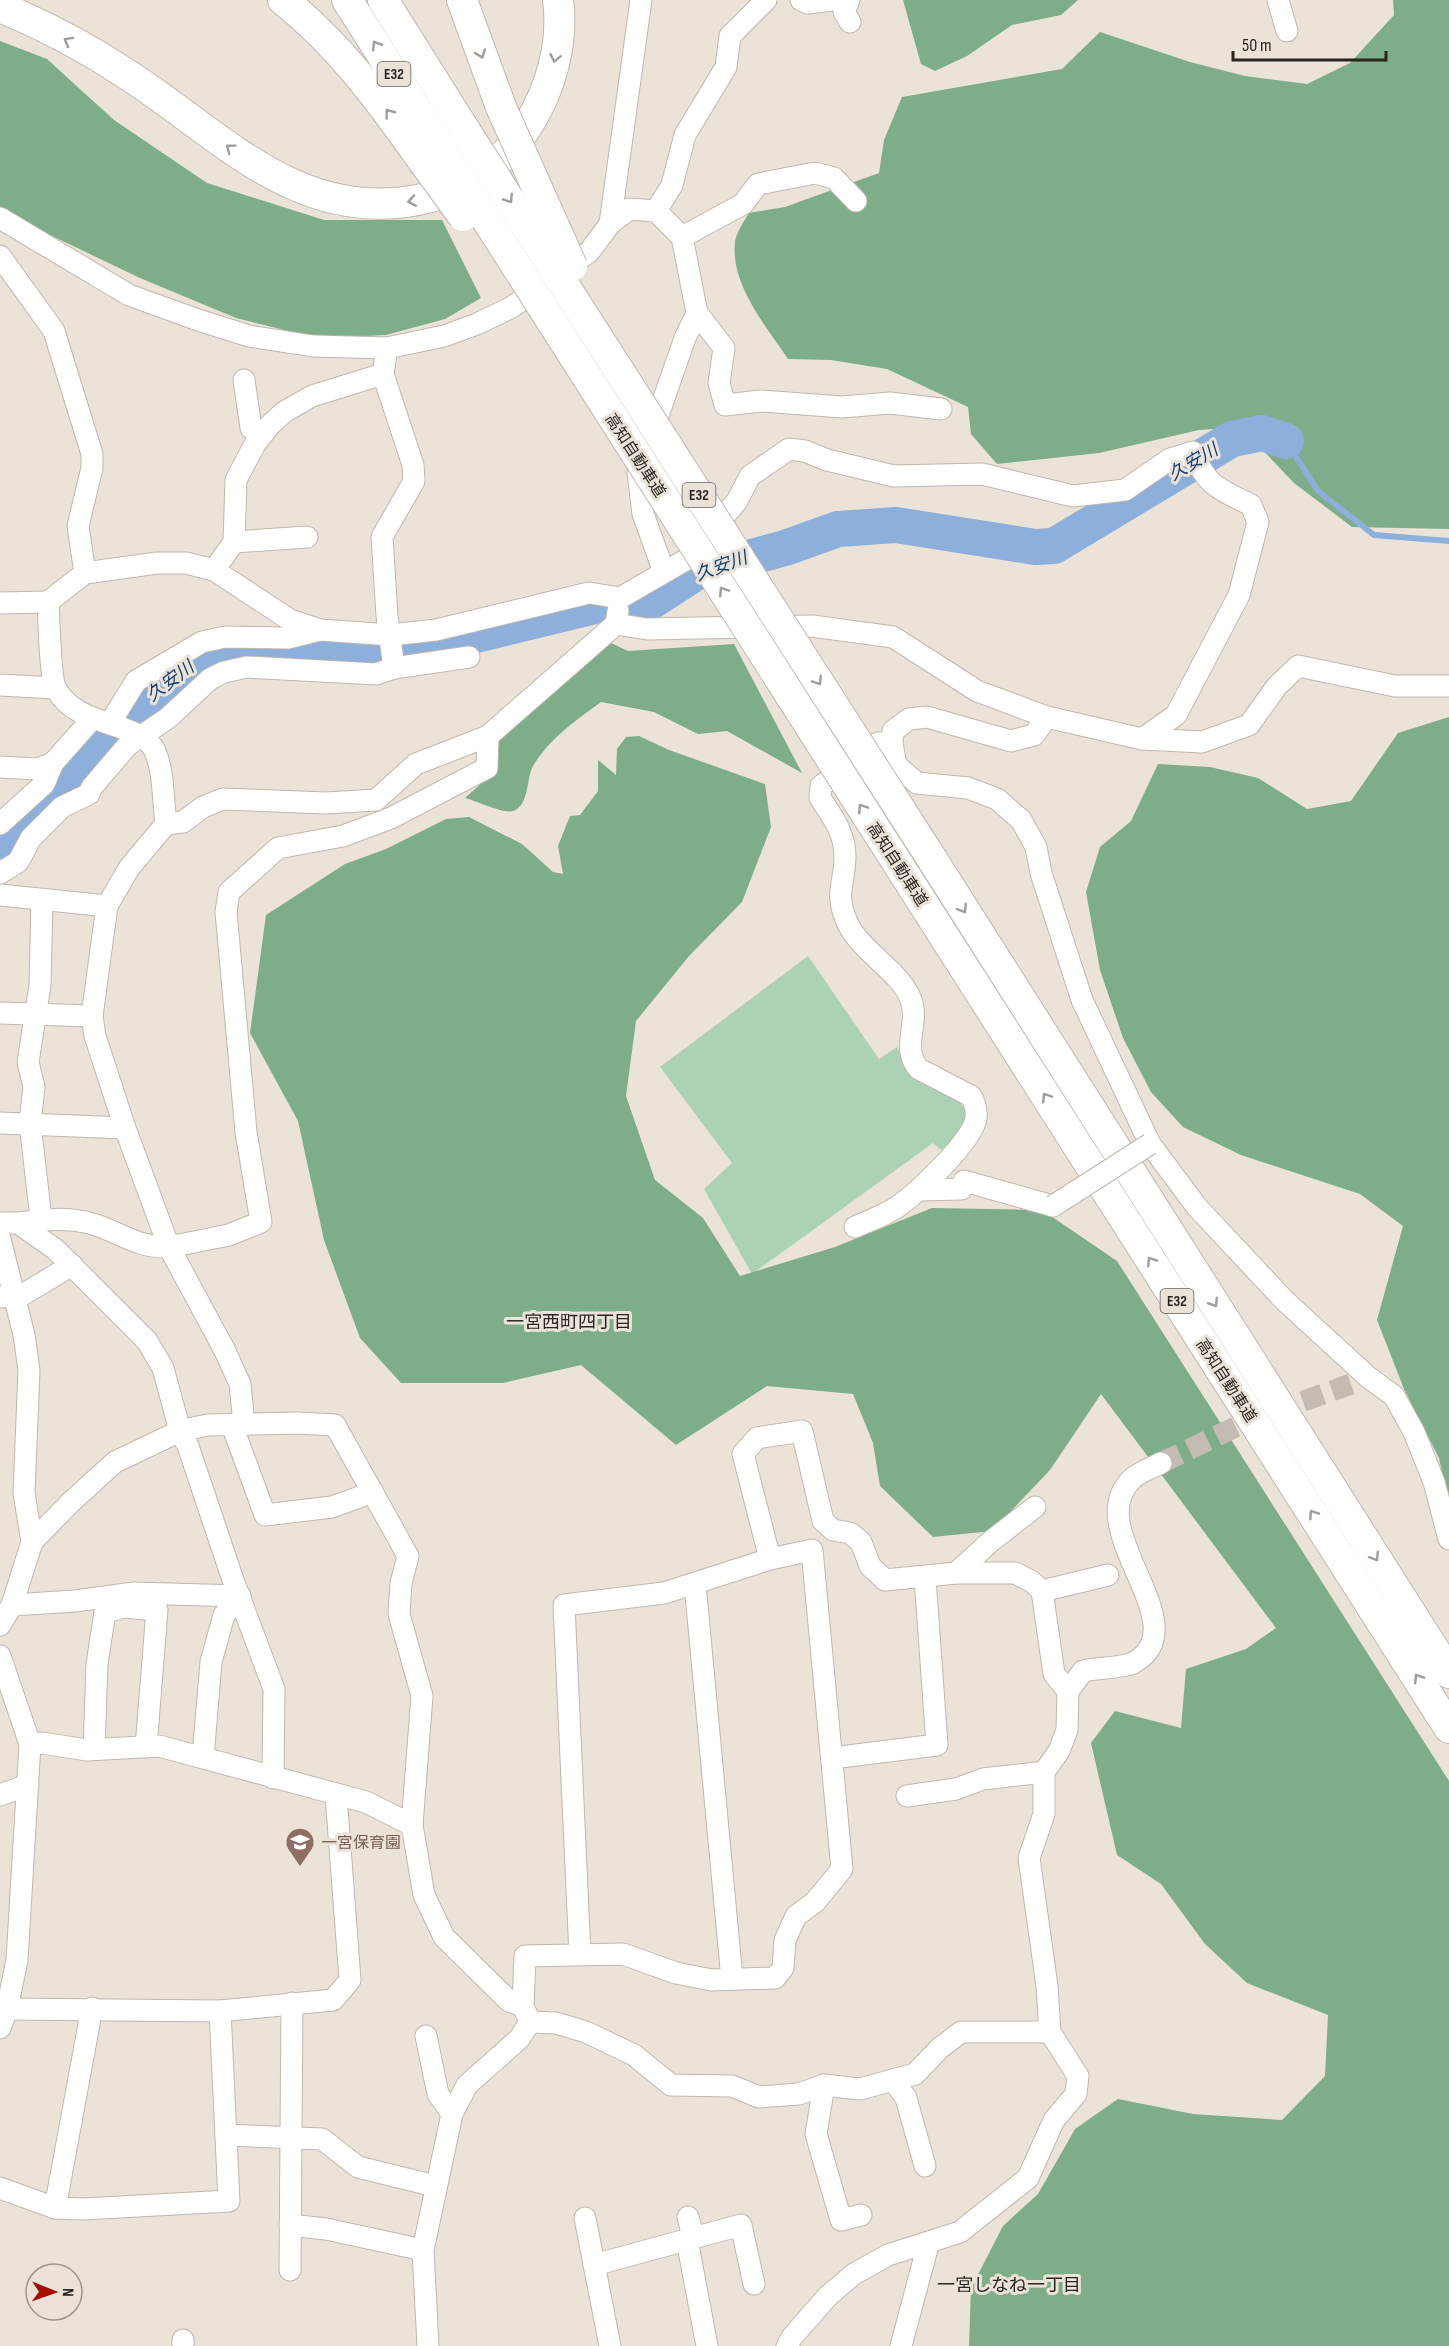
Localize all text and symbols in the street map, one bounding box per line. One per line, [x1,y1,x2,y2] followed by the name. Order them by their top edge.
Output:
[1233,24,1386,62] scale bar
[1242,35,1272,56] text: 50 m
[63,37,74,48] one-way arrow
[372,41,383,52] one-way arrow
[474,48,487,59] one-way arrow
[549,53,562,63] one-way arrow
[378,62,410,86] road number: E32
[385,109,396,120] one-way arrow
[225,145,236,156] one-way arrow
[502,192,513,203] one-way arrow
[407,194,416,206] one-way arrow
[601,410,669,501] street label: 高知自動車道
[1165,438,1224,485] water label: 久安川
[682,483,716,507] road number: E32
[692,547,752,586] water label: 久安川
[719,586,730,597] one-way arrow
[142,656,200,706] water label: 久安川
[811,674,822,685] one-way arrow
[857,804,869,814] one-way arrow
[863,819,931,910] street label: 高知自動車道
[956,902,967,913] one-way arrow
[1042,1093,1054,1103] one-way arrow
[1147,1257,1159,1267] one-way arrow
[1160,1289,1194,1313] road number: E32
[1207,1297,1218,1308] one-way arrow
[506,1312,632,1333] district label: 一宮西町四丁目
[1192,1335,1260,1426] street label: 高知自動車道
[1308,1510,1320,1520] one-way arrow
[1368,1550,1379,1561] one-way arrow
[1414,1674,1425,1685] one-way arrow
[284,1826,316,1868] school or university icon: 一宮保育園
[321,1834,401,1853] place label: 一宮保育園
[24,2262,84,2322] north arrow
[937,2275,1081,2296] district label: 一宮しなね一丁目
[58,2288,77,2297] text: N

